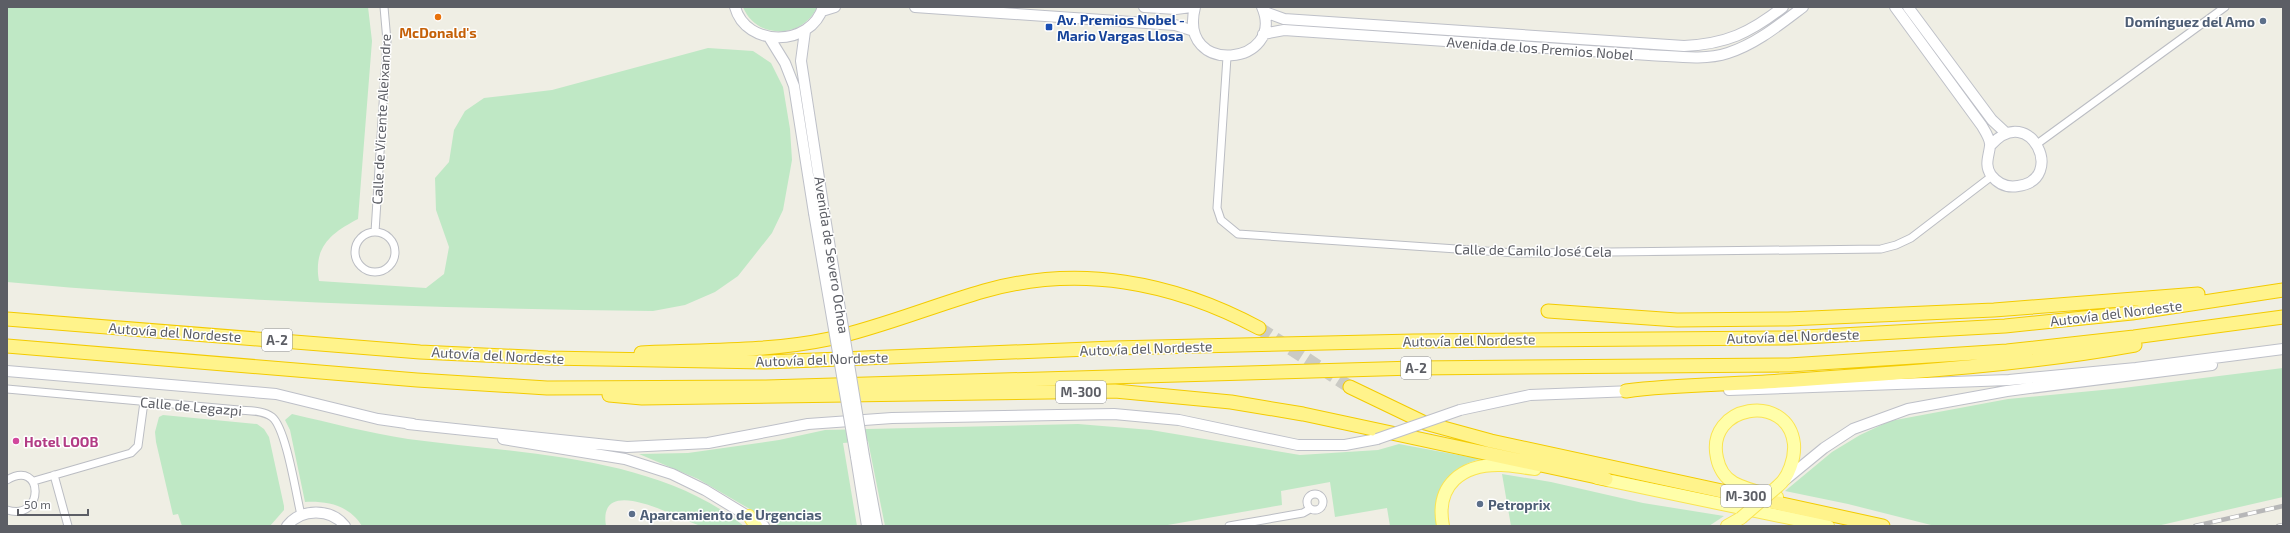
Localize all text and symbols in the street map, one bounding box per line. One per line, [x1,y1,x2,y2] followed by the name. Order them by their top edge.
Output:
[1057,11,1185,44] place label: Av. Premios Nobel - Mario Vargas Llosa
[433,12,443,22] marker: McDonald's
[2125,13,2255,30] place label: Domínguez del Amo
[2258,16,2268,26] marker: Domínguez del Amo
[1044,22,1054,32] marker: Av. Premios Nobel - Mario Vargas Llosa
[399,24,477,41] place label: McDonald's
[368,33,394,205] street label: Calle de Vicente Aleixandre
[1446,33,1635,63] street label: Avenida de los Premios Nobel
[811,175,853,335] street label: Avenida de Severo Ochoa
[1454,240,1612,260] street label: Calle de Camilo José Cela
[2049,296,2183,330] street label: Autovía del Nordeste
[108,319,242,345] street label: Autovía del Nordeste
[1726,325,1860,347] street label: Autovía del Nordeste
[262,329,292,351] road number: A-2
[1402,330,1536,350] street label: Autovía del Nordeste
[1079,337,1213,359] street label: Autovía del Nordeste
[431,343,565,367] street label: Autovía del Nordeste
[755,348,889,370] street label: Autovía del Nordeste
[1401,357,1431,379] road number: A-2
[1056,381,1106,403] road number: M-300
[139,393,243,419] street label: Calle de Legazpi
[24,433,98,450] place label: Hotel LOOB
[11,436,21,446] marker: Hotel LOOB
[1721,485,1771,507] road number: M-300
[18,491,88,517] scale bar
[1488,496,1551,513] place label: Petroprix
[24,497,51,511] text: 50 m
[1475,499,1485,509] marker: Petroprix
[640,506,822,523] place label: Aparcamiento de Urgencias
[627,509,637,519] marker: Aparcamiento de Urgencias

